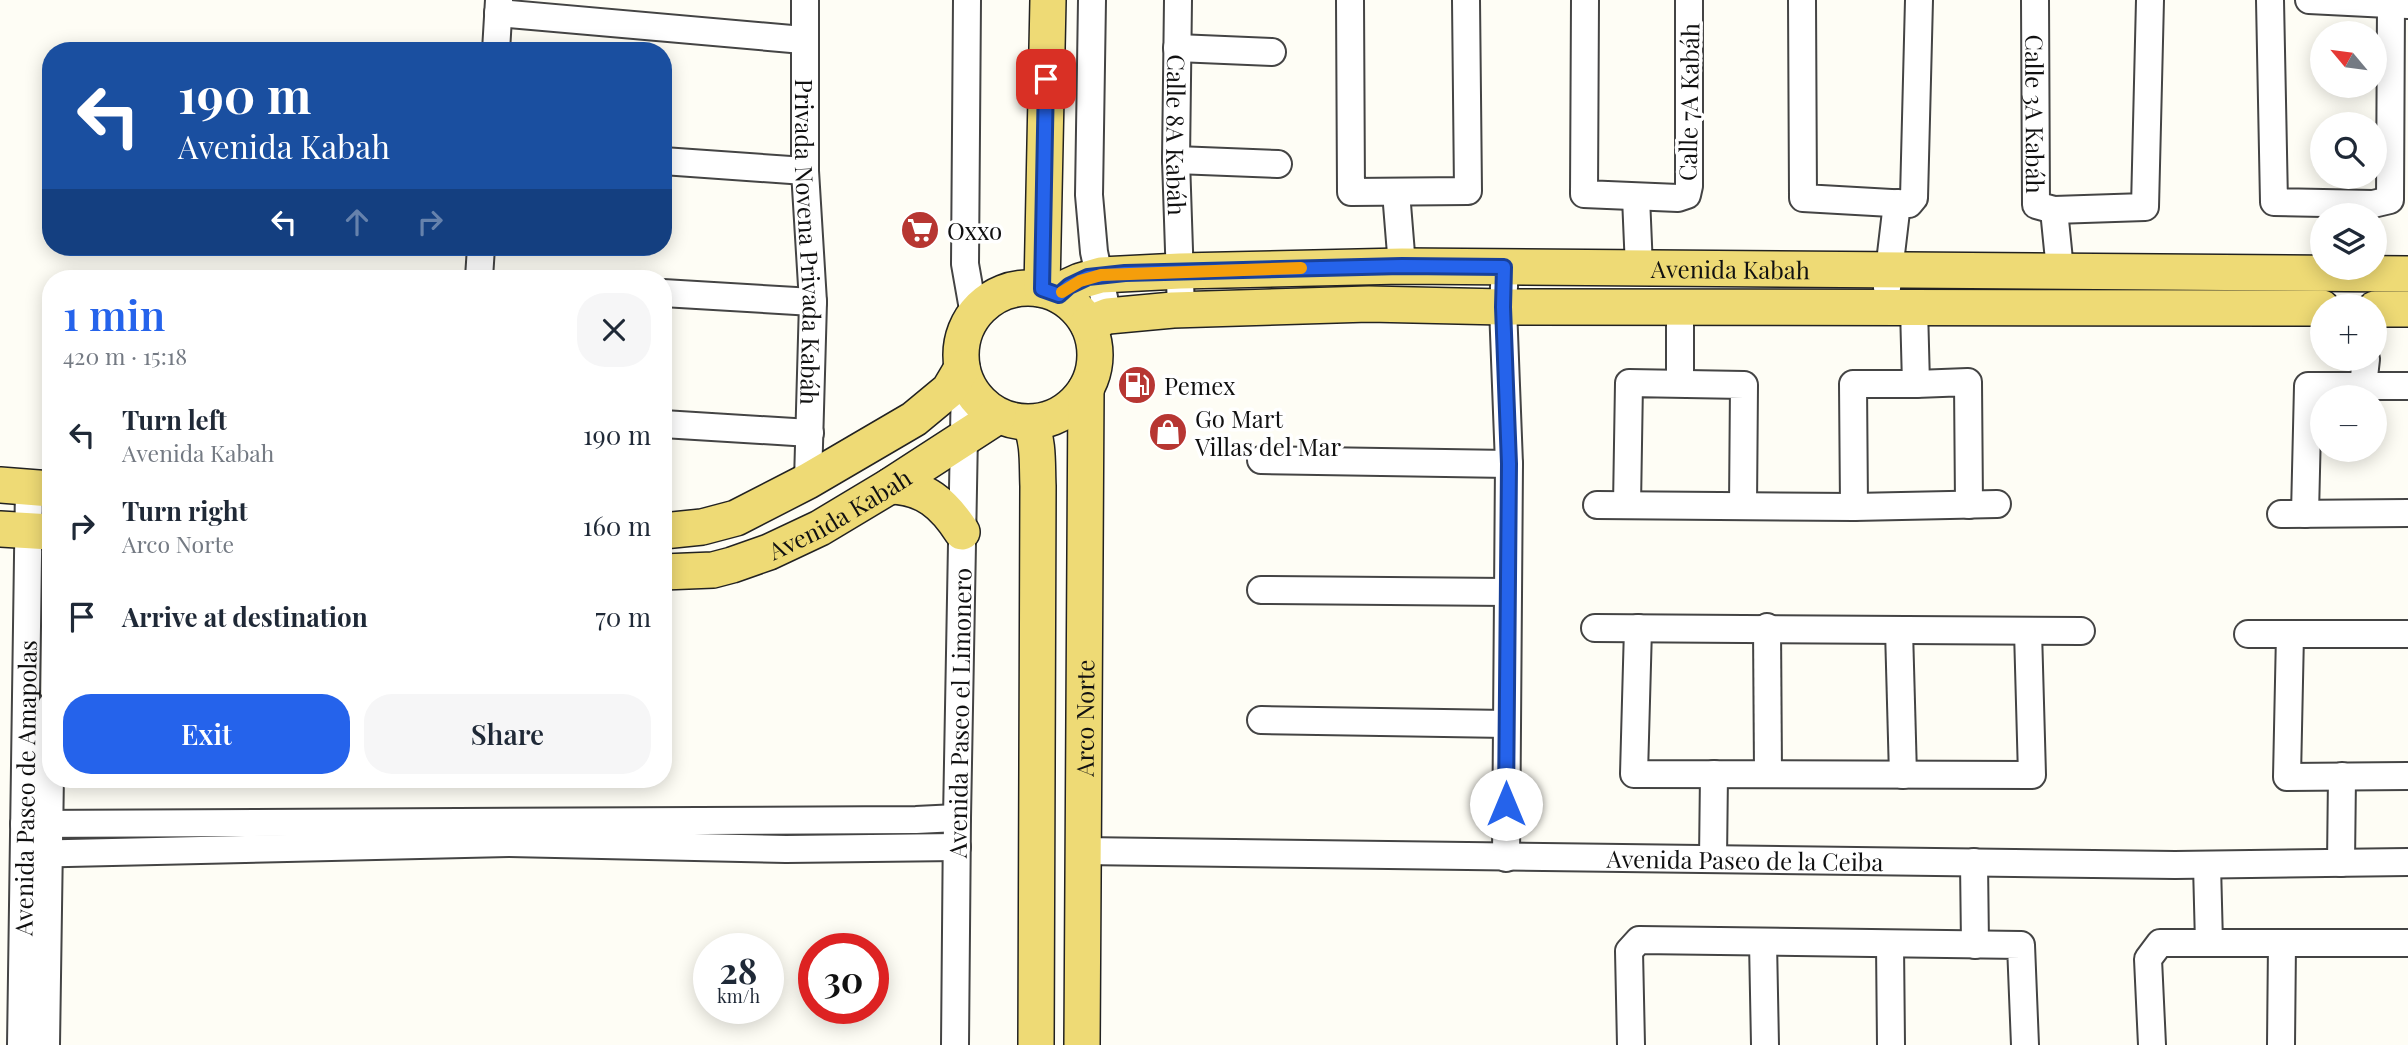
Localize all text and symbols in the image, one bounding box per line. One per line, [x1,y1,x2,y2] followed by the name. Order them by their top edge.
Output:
[2310,21,2387,98] north arrow
[2310,21,2387,462] map controls
[1671,23,1705,181] street label: Calle 7A Kabáh
[2019,34,2052,194] street label: Calle 3A Kabáh
[1016,49,1076,109] pin
[1160,54,1194,216] street label: Calle 8A Kabáh
[1027,60,1065,98] icon: arrive
[178,61,311,126] text: 190 m
[63,70,154,161] icon: left
[789,79,829,405] street label: Privada Novena Privada Kabáh
[2310,112,2387,189] button: search
[178,124,390,167] text: Avenida Kabah
[265,203,303,241] icon: left
[338,203,376,241] icon: ahead
[411,203,449,241] icon: right
[2310,203,2387,280] button: layers
[899,209,941,251] supermarket icon: Oxxo
[947,214,1002,246] place label: Oxxo
[1650,252,1810,285] street label: Avenida Kabah
[63,286,165,342] text: 1 min
[577,293,651,367] button: close
[2310,294,2387,371] button: +
[63,340,187,371] text: 420 m · 15:18
[1116,364,1158,406] fuel station icon: Pemex
[1164,369,1236,401] place label: Pemex
[2310,385,2387,462] button: −
[122,402,227,437] text: Turn left
[1194,402,1342,462] place label: Go Mart Villas del Mar
[1147,411,1189,453] shop icon: Go Mart Villas del Mar
[63,416,101,454] icon: left
[583,417,651,452] text: 190 m
[122,437,274,468] text: Avenida Kabah
[762,461,917,567] street label: Avenida Kabah
[122,493,248,528] text: Turn right
[63,507,101,545] icon: right
[583,508,651,543] text: 160 m
[122,528,234,559] text: Arco Norte
[941,568,978,859] street label: Avenida Paseo el Limonero
[63,598,101,636] icon: arrive
[122,599,368,634] text: Arrive at destination
[595,599,651,634] text: 70 m
[7,640,43,937] street label: Avenida Paseo de Amapolas
[1068,659,1100,778] street label: Arco Norte
[63,694,350,774] button: Exit
[364,694,651,774] button: Share
[1469,767,1543,841] position arrow
[1605,842,1884,877] street label: Avenida Paseo de la Ceiba
[798,933,889,1024] speed limit sign: 30
[720,946,757,993] text: 28
[717,984,760,1008] text: km/h

